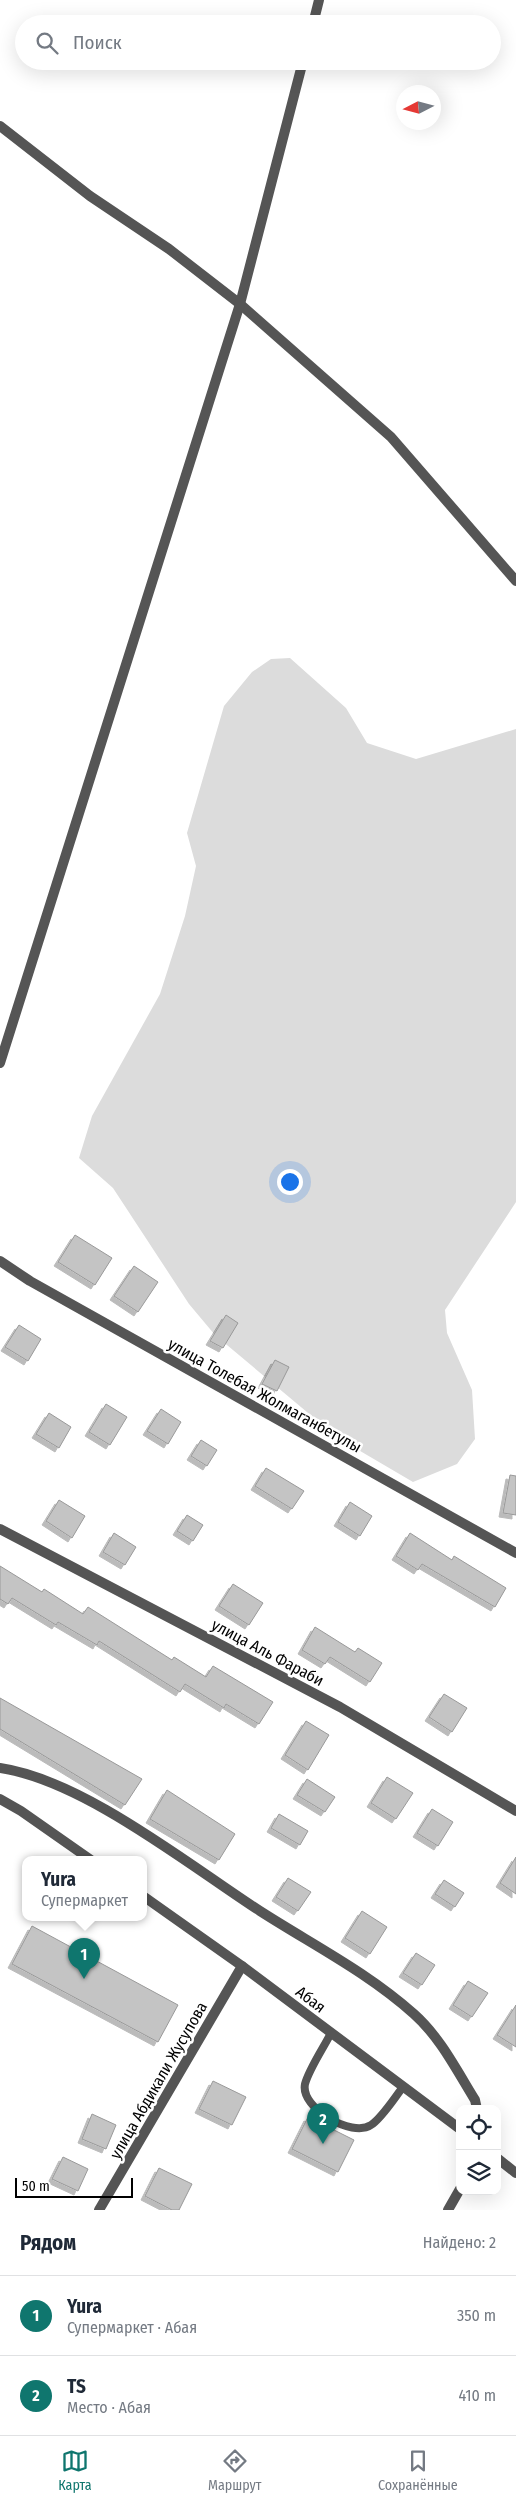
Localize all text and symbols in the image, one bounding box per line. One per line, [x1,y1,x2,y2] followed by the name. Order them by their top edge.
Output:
[15,15,501,70] search box
[33,29,61,57] icon: search
[73,31,122,54] text: Поиск
[396,85,441,130] north arrow
[277,1169,303,1195] your location
[165,1334,365,1457] street label: улица Толебая Жолмаганбетулы
[208,1615,327,1690] street label: улица Аль Фараби
[22,1856,147,1921] popup
[41,1868,76,1891] text: Yura
[41,1891,128,1910] text: Супермаркет
[68,1938,100,1979] pin: 1
[292,1982,329,2017] street label: Абая
[106,1998,211,2162] street label: улица Абдикали Жусупова
[307,2103,339,2144] pin: 2
[456,2105,501,2195] map controls
[456,2105,501,2150] button: locate
[456,2150,501,2195] button: layers
[15,2175,132,2198] scale bar
[22,2178,50,2195] text: 50 m
[20,2230,76,2256] text: Рядом
[423,2233,496,2252] text: Найдено: 2
[67,2295,102,2318] text: Yura
[33,2306,39,2325] text: 1
[457,2306,496,2325] text: 350 m
[67,2318,197,2337] text: Супермаркет · Абая
[67,2375,86,2398] text: TS
[32,2386,40,2405] text: 2
[458,2386,496,2405] text: 410 m
[67,2398,151,2417] text: Место · Абая
[58,2447,92,2494] tab: Карта
[208,2447,262,2494] tab: Маршрут
[378,2447,458,2494] tab: Сохранённые

